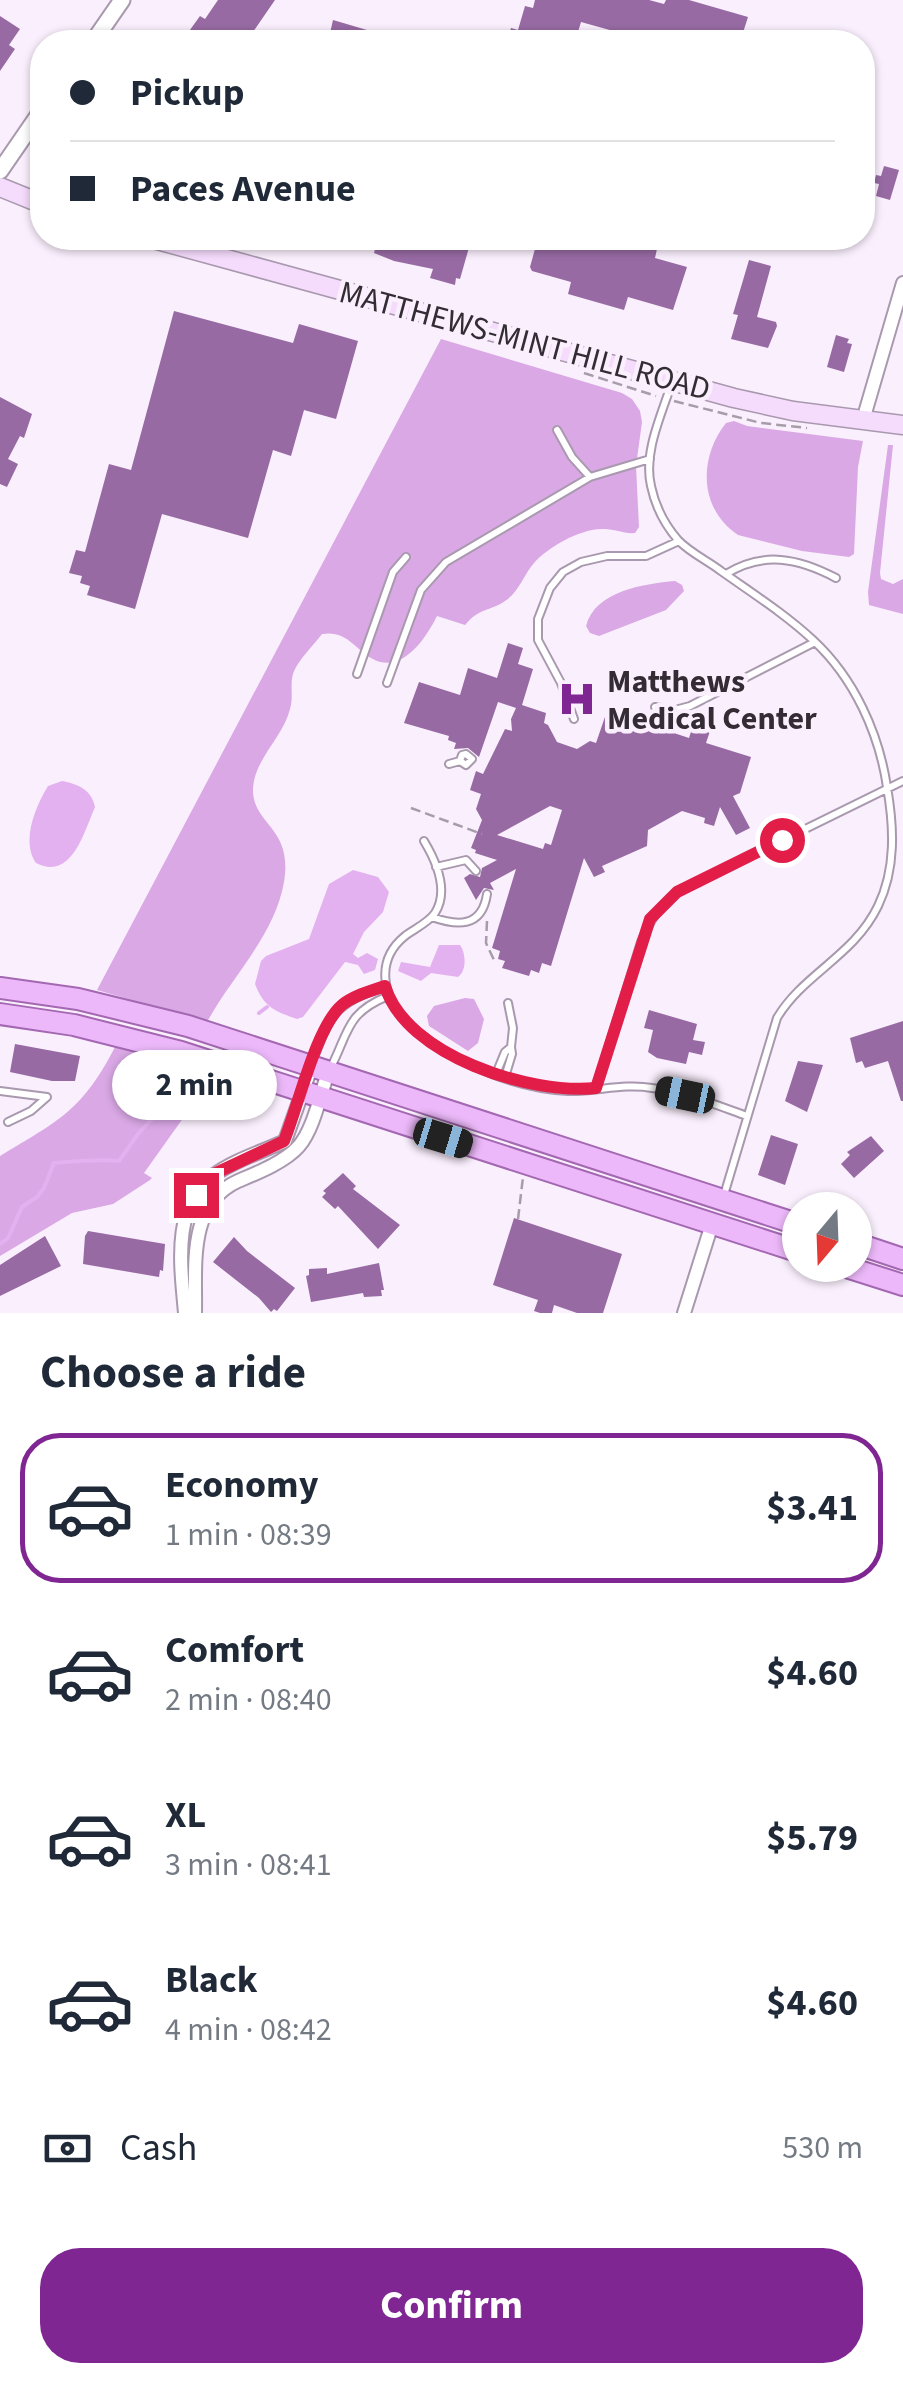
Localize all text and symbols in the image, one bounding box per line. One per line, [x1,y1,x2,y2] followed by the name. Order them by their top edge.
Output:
[130,66,244,120] text: Pickup
[130,162,356,216] text: Paces Avenue
[334,269,715,413] street label: MATTHEWS-MINT HILL ROAD
[607,659,817,742] place label: Matthews Medical Center
[556,678,598,720] hospital icon: Matthews Medical Center
[760,818,805,863] route start
[114,1050,278,1120] callout: 2 min
[156,1062,233,1108] text: 2 min
[653,1074,717,1116] car
[410,1115,476,1161] car
[174,1173,219,1218] route end
[782,1192,872,1282] north arrow
[782,1192,872,1282] map controls
[40,1341,306,1405] text: Choose a ride
[165,1458,318,1512] text: Economy
[45,1463,135,1553] icon: car
[766,1481,858,1535] text: $3.41
[165,1512,332,1558] text: 1 min · 08:39
[165,1623,304,1677] text: Comfort
[45,1628,135,1718] icon: car
[766,1646,858,1700] text: $4.60
[165,1677,332,1723] text: 2 min · 08:40
[165,1788,206,1842] text: XL
[45,1793,135,1883] icon: car
[766,1811,858,1865] text: $5.79
[165,1842,332,1888] text: 3 min · 08:41
[165,1953,258,2007] text: Black
[45,1958,135,2048] icon: car
[766,1976,858,2030] text: $4.60
[165,2007,332,2053] text: 4 min · 08:42
[40,2121,95,2176] icon: cash
[120,2121,197,2175] text: Cash
[782,2125,863,2171] text: 530 m
[40,2248,863,2363] button: Confirm

